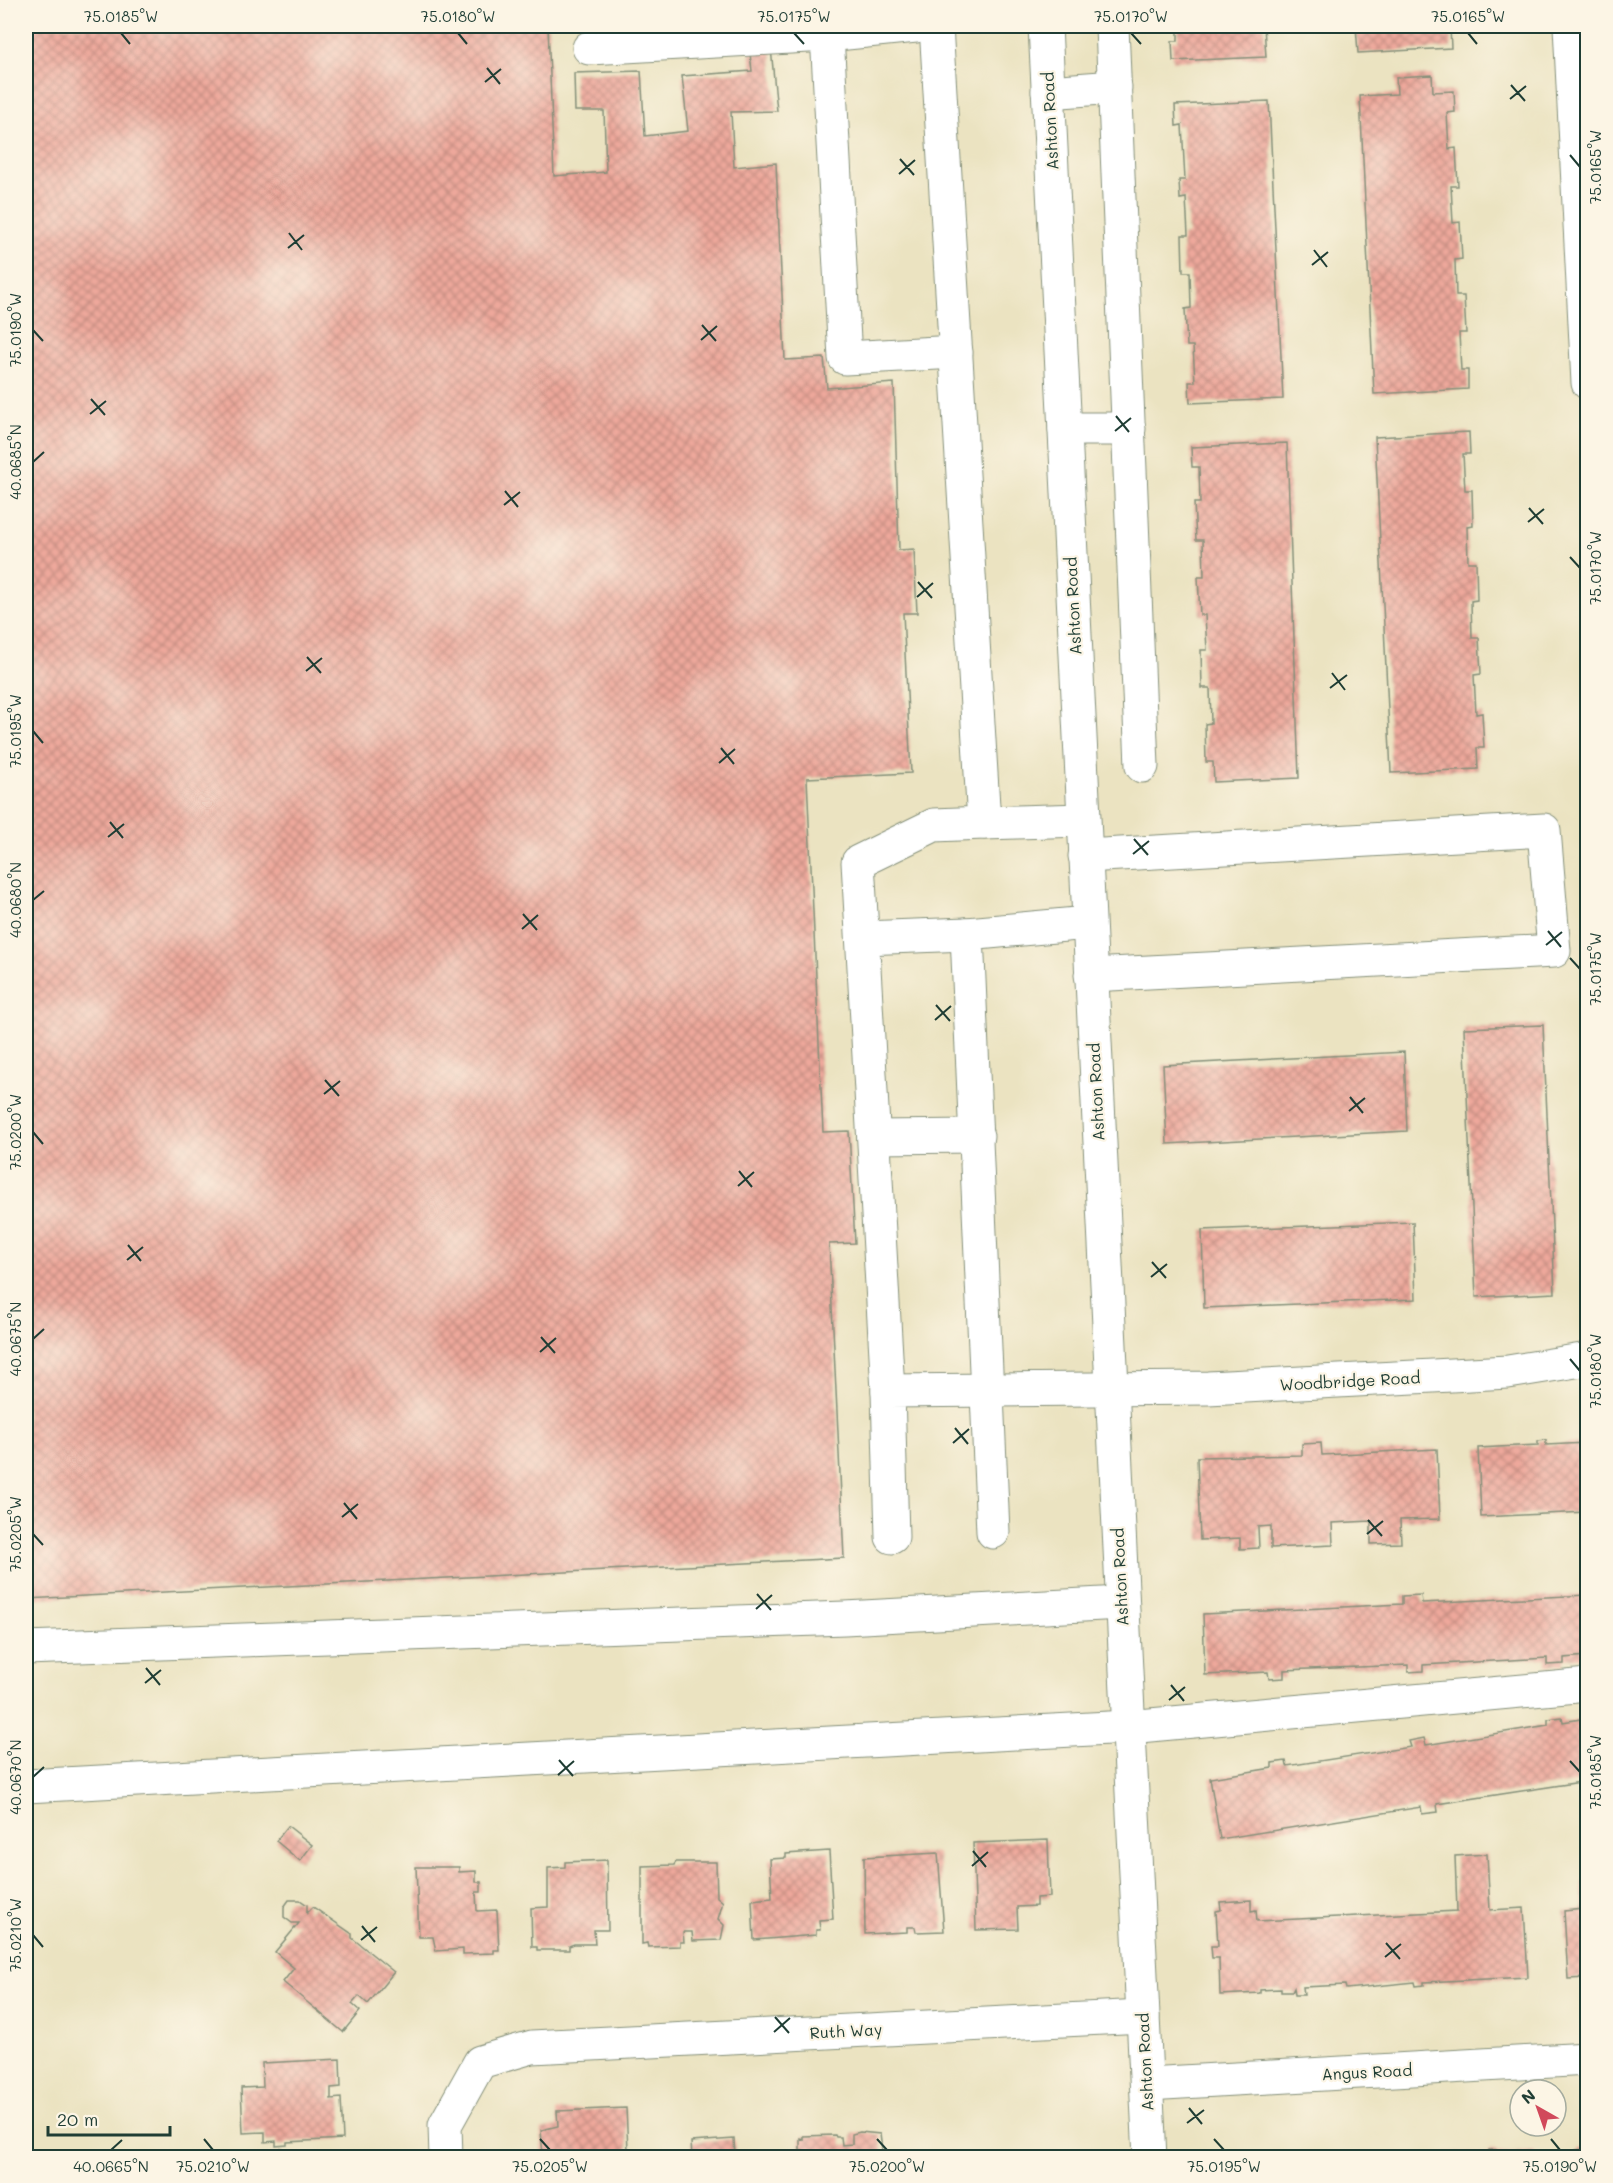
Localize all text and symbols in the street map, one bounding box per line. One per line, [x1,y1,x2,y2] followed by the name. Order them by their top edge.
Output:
[84,6,158,26] text: 75.0185°W
[421,6,495,26] text: 75.0180°W
[757,6,831,26] text: 75.0175°W
[1094,6,1168,26] text: 75.0170°W
[1431,6,1505,26] text: 75.0165°W
[1036,71,1063,171] street label: Ashton Road
[1585,130,1605,204] text: 75.0165°W
[5,293,25,367] text: 75.0190°W
[5,424,25,500] text: 40.0685°N
[1585,531,1605,605] text: 75.0170°W
[1059,556,1086,656] street label: Ashton Road
[5,694,25,768] text: 75.0195°W
[5,862,25,938] text: 40.0680°N
[1585,932,1605,1006] text: 75.0175°W
[1082,1042,1109,1142] street label: Ashton Road
[5,1094,25,1170] text: 75.0200°W
[5,1302,25,1376] text: 40.0675°N
[1585,1334,1605,1408] text: 75.0180°W
[1279,1366,1421,1395] street label: Woodbridge Road
[5,1496,25,1572] text: 75.0205°W
[1106,1527,1133,1627] street label: Ashton Road
[1585,1735,1605,1809] text: 75.0185°W
[5,1739,25,1815] text: 40.0670°N
[5,1898,25,1972] text: 75.0210°W
[1131,2012,1158,2112] street label: Ashton Road
[809,2018,883,2043] street label: Ruth Way
[1321,2059,1413,2084] street label: Angus Road
[1508,2078,1568,2138] north arrow
[1517,2084,1539,2108] text: N
[48,2099,170,2137] scale bar
[57,2107,98,2131] text: 20 m
[73,2156,149,2176] text: 40.0665°N
[176,2156,250,2176] text: 75.0210°W
[512,2156,588,2176] text: 75.0205°W
[849,2156,925,2176] text: 75.0200°W
[1187,2156,1261,2176] text: 75.0195°W
[1523,2156,1597,2176] text: 75.0190°W

